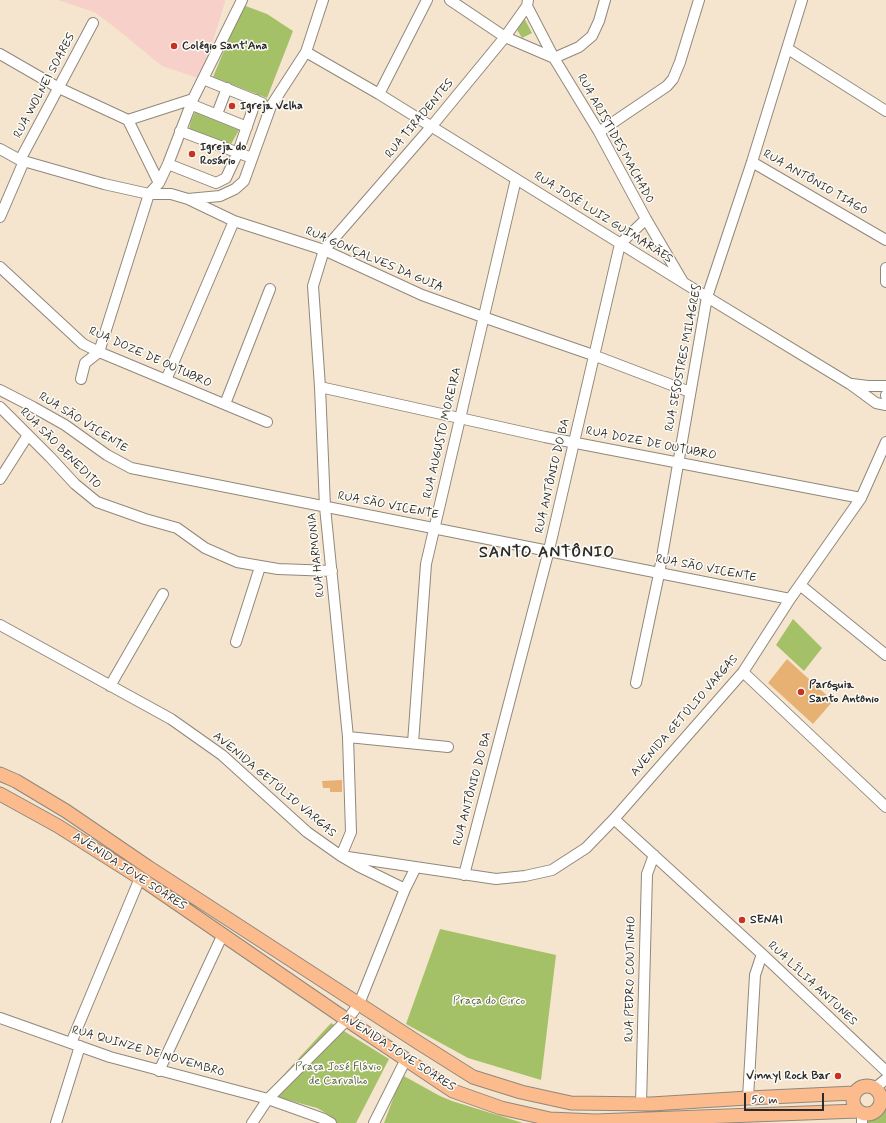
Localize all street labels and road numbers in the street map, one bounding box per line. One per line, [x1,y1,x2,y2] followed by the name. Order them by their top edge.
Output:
[11,31,79,141] street label: RUA WOLNEI SOARES
[573,72,657,206] street label: RUA ARISTIDES MACHADO
[383,77,457,161] street label: RUA TIRADENTES
[760,147,870,219] street label: RUA ANTÔNIO TIAGO
[531,169,675,267] street label: RUA JOSÉ LUIZ GUIMARÃES
[303,224,445,296] street label: RUA GONÇALVES DA GUIA
[663,283,705,433] street label: RUA SESOSTRES MILAGRES
[86,324,214,392] street label: RUA DOZE DE OUTUBRO
[421,366,465,500] street label: RUA AUGUSTO MOREIRA
[36,390,130,456] street label: RUA SÃO VICENTE
[17,406,103,492] street label: RUA SÃO BENEDITO
[533,417,573,535] street label: RUA ANTÔNIO DO BA
[584,424,718,464] street label: RUA DOZE DE OUTUBRO
[336,489,440,523] street label: RUA SÃO VICENTE
[305,512,329,598] street label: RUA HARMONIA
[654,552,758,586] street label: RUA SÃO VICENTE
[628,652,742,780] street label: AVENIDA GETÚLIO VARGAS
[209,729,339,841] street label: AVENIDA GETÚLIO VARGAS
[451,730,495,848] street label: RUA ANTÔNIO DO BA
[69,830,189,914] street label: AVENIDA JOVE SOARES
[623,916,639,1042] street label: RUA PEDRO COUTINHO
[764,939,860,1029] street label: RUA LÍLIA ANTUNES
[338,1011,458,1095] street label: AVENIDA JOVE SOARES
[70,1023,226,1081] street label: RUA QUINZE DE NOVEMBRO

